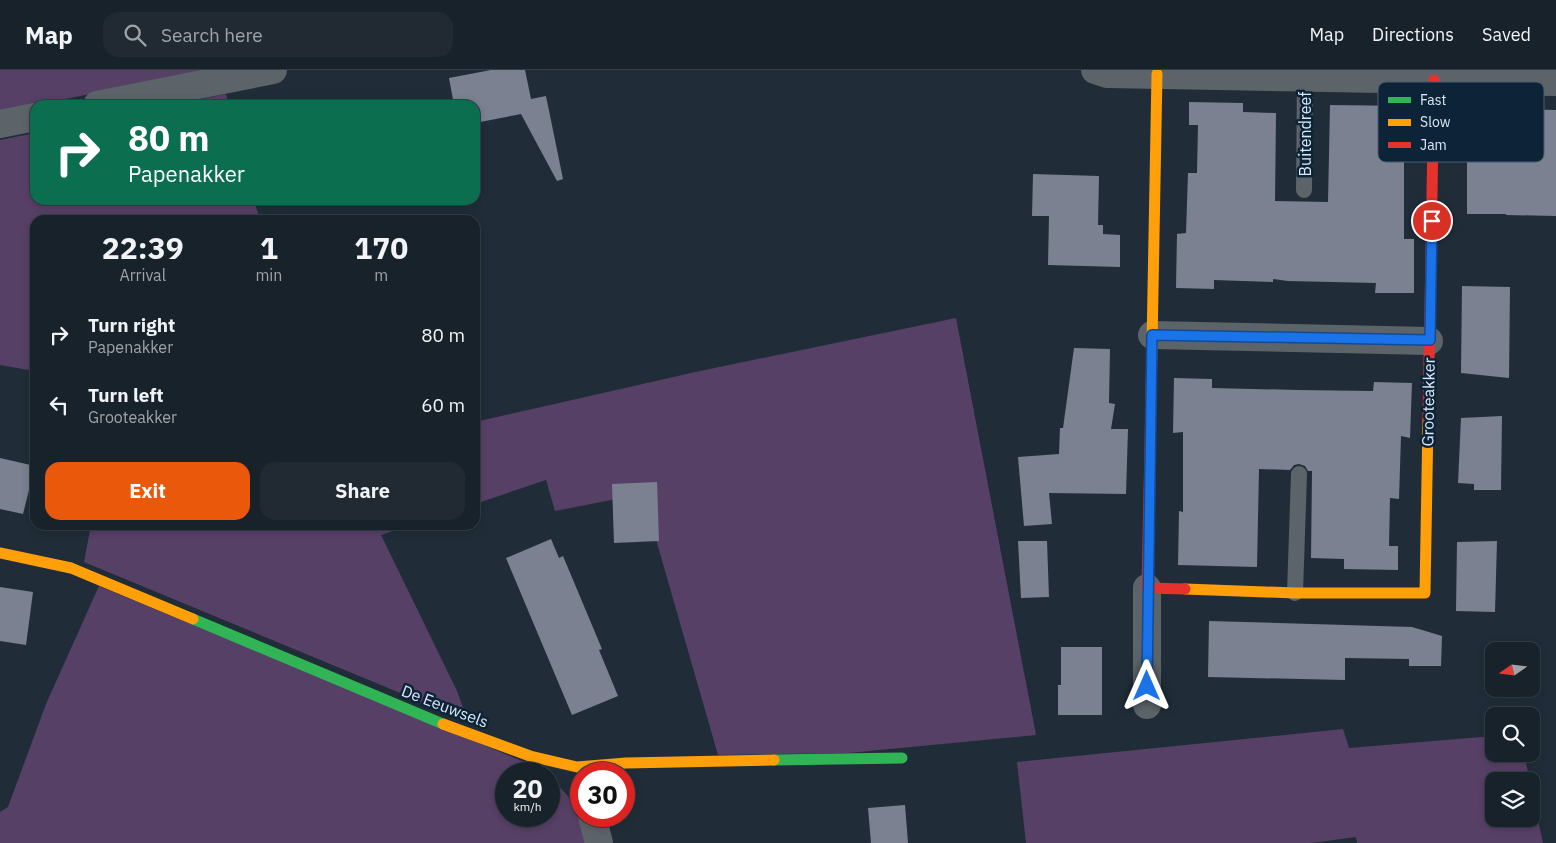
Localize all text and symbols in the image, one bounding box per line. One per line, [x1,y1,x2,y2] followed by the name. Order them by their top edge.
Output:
[103,12,453,57] search box
[25,19,73,51] text: Map
[121,21,149,49] icon: search
[161,23,263,47] text: Search here
[1309,23,1344,46] text: Map
[1372,23,1454,46] text: Directions
[1482,23,1531,46] text: Saved
[1378,82,1544,162] legend
[1420,91,1446,109] text: Fast
[1295,92,1315,176] street label: Buitendreef
[1420,113,1451,131] text: Slow
[128,115,210,161] text: 80 m
[45,120,110,185] icon: right
[1420,136,1447,154] text: Jam
[128,159,245,188] text: Papenakker
[1411,200,1453,242] pin
[1418,207,1446,235] icon: arrive
[102,228,184,267] text: 22:39
[260,228,278,267] text: 1
[354,228,408,267] text: 170
[119,265,166,285] text: Arrival
[255,265,282,285] text: min
[374,265,388,285] text: m
[88,313,175,337] text: Turn right
[45,321,73,349] icon: right
[421,323,465,347] text: 80 m
[88,337,173,357] text: Papenakker
[1417,357,1439,447] street label: Grooteakker
[88,383,164,407] text: Turn left
[45,391,73,419] icon: left
[421,393,465,417] text: 60 m
[88,407,177,427] text: Grooteakker
[45,462,250,520] button: Exit
[260,462,465,520] button: Share
[1485,642,1540,698] north arrow
[1485,642,1540,827] map controls
[1120,659,1172,711] position arrow
[399,680,491,732] street label: De Eeuwsels
[1485,707,1540,762] button: search
[570,762,635,827] speed limit sign: 30
[512,772,543,805] text: 20
[1485,772,1540,827] button: layers
[513,799,542,814] text: km/h

